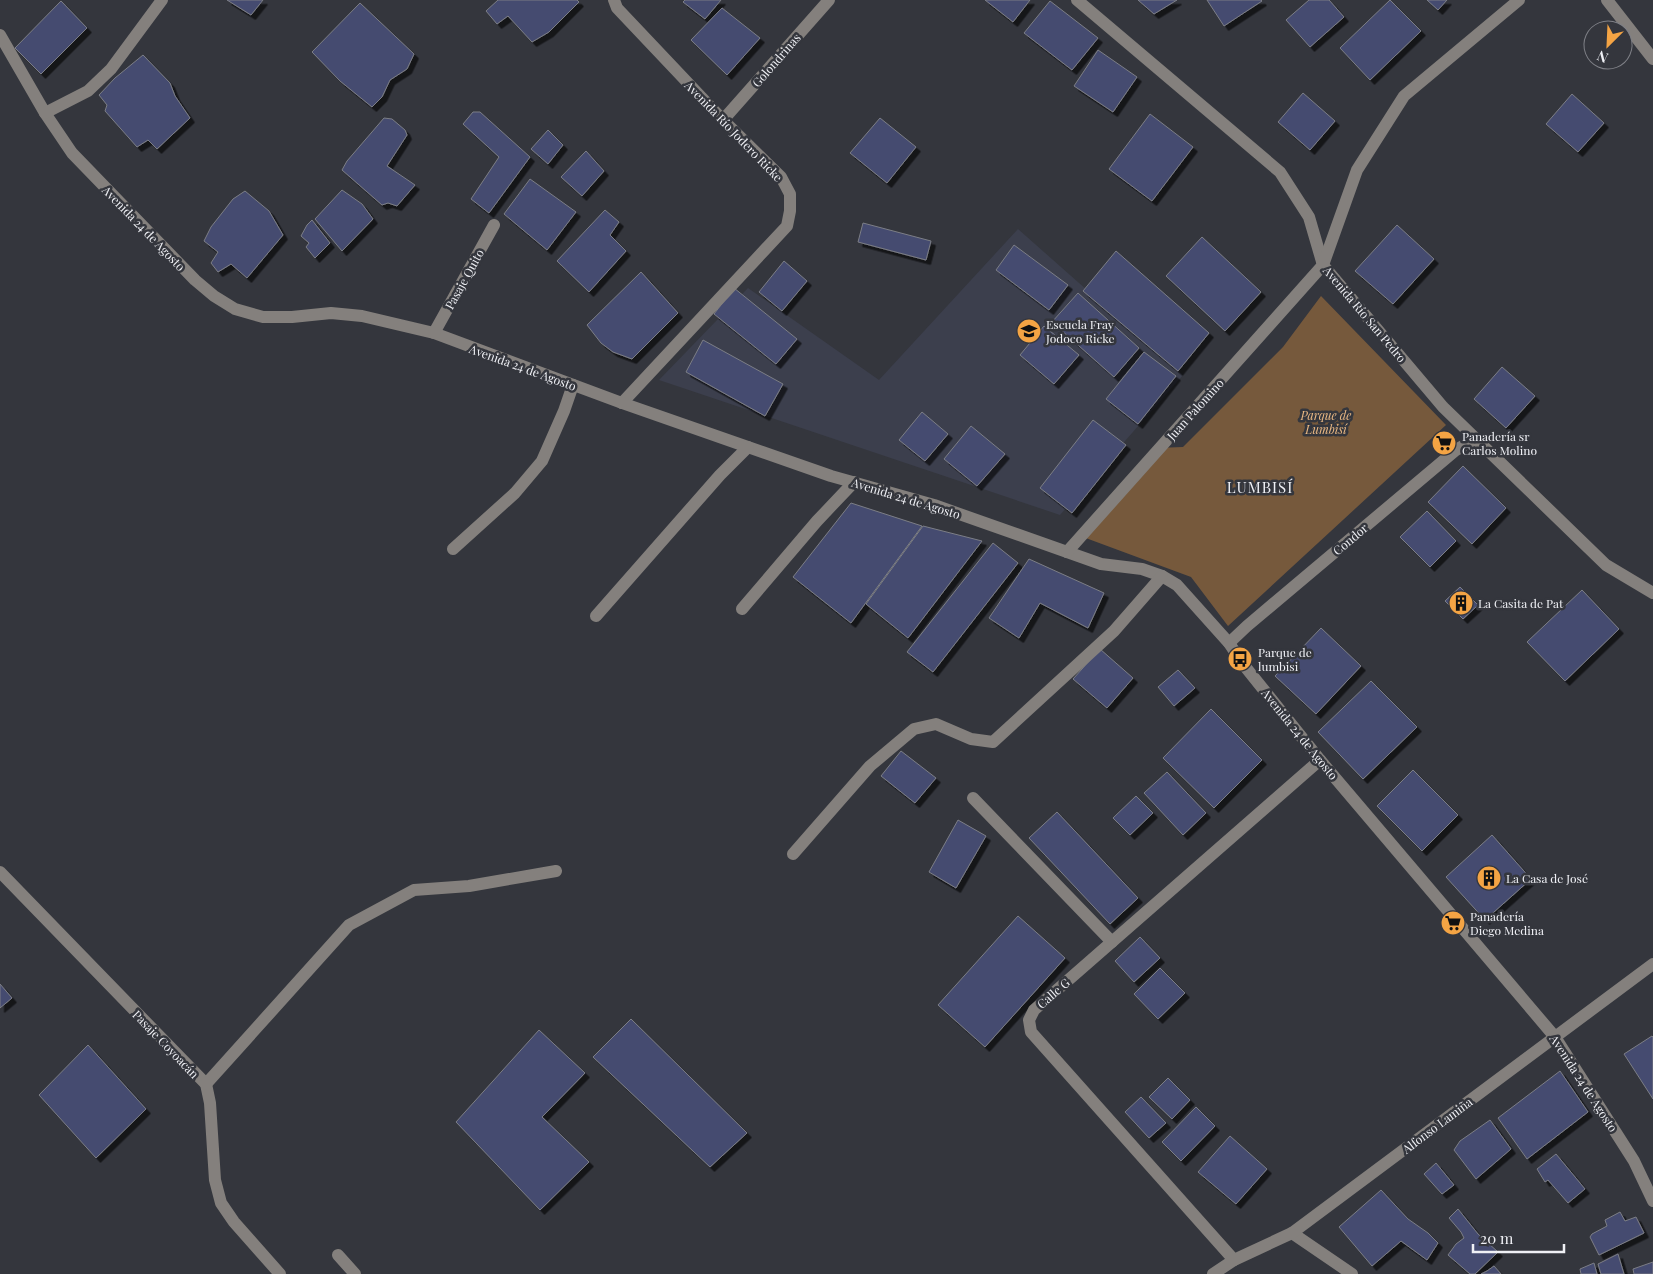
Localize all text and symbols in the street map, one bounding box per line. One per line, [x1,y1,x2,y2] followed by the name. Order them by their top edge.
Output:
[1583,20,1633,70] north arrow
[748,30,804,90] street label: Golondrinas
[1594,47,1611,68] text: N
[681,76,786,185] street label: Avenida Río Jodero Ricke
[98,181,189,274] street label: Avenida 24 de Agosto
[441,246,487,312] street label: Pasaje Quito
[1319,262,1410,366] street label: Avenida Río San Pedro
[1045,316,1115,346] place label: Escuela Fray Jodoco Ricke
[1016,318,1042,344] school or university icon: Escuela Fray Jodoco Ricke
[466,340,579,394] street label: Avenida 24 de Agosto
[1162,375,1227,444] street label: Juan Palomino
[1300,407,1351,437] park label: Parque de Lumbisí
[1462,428,1537,458] place label: Panadería sr Carlos Molino
[1431,430,1457,456] supermarket icon: Panadería sr Carlos Molino
[849,474,963,522] street label: Avenida 24 de Agosto
[1227,477,1293,497] district label: LUMBISÍ
[1329,519,1371,558] street label: Condor
[1448,590,1474,616] building icon: La Casita de Pat
[1478,595,1564,611] place label: La Casita de Pat
[1258,644,1312,674] place label: Parque de lumbisi
[1227,646,1253,672] bus stop icon: Parque de lumbisi
[1258,684,1342,783] street label: Avenida 24 de Agosto
[1476,865,1502,891] building icon: La Casa de José
[1506,870,1588,886] place label: La Casa de José
[1470,908,1544,938] place label: Panadería Diego Medina
[1440,910,1466,936] supermarket icon: Panadería Diego Medina
[1033,974,1073,1012] street label: Calle G
[129,1007,203,1081] street label: Pasaje Coyoacán
[1546,1031,1622,1135] street label: Avenida 24 de Agosto
[1398,1093,1475,1157] street label: Alfonso Lamiña
[1473,1222,1564,1254] scale bar
[1480,1228,1514,1248] text: 20 m

